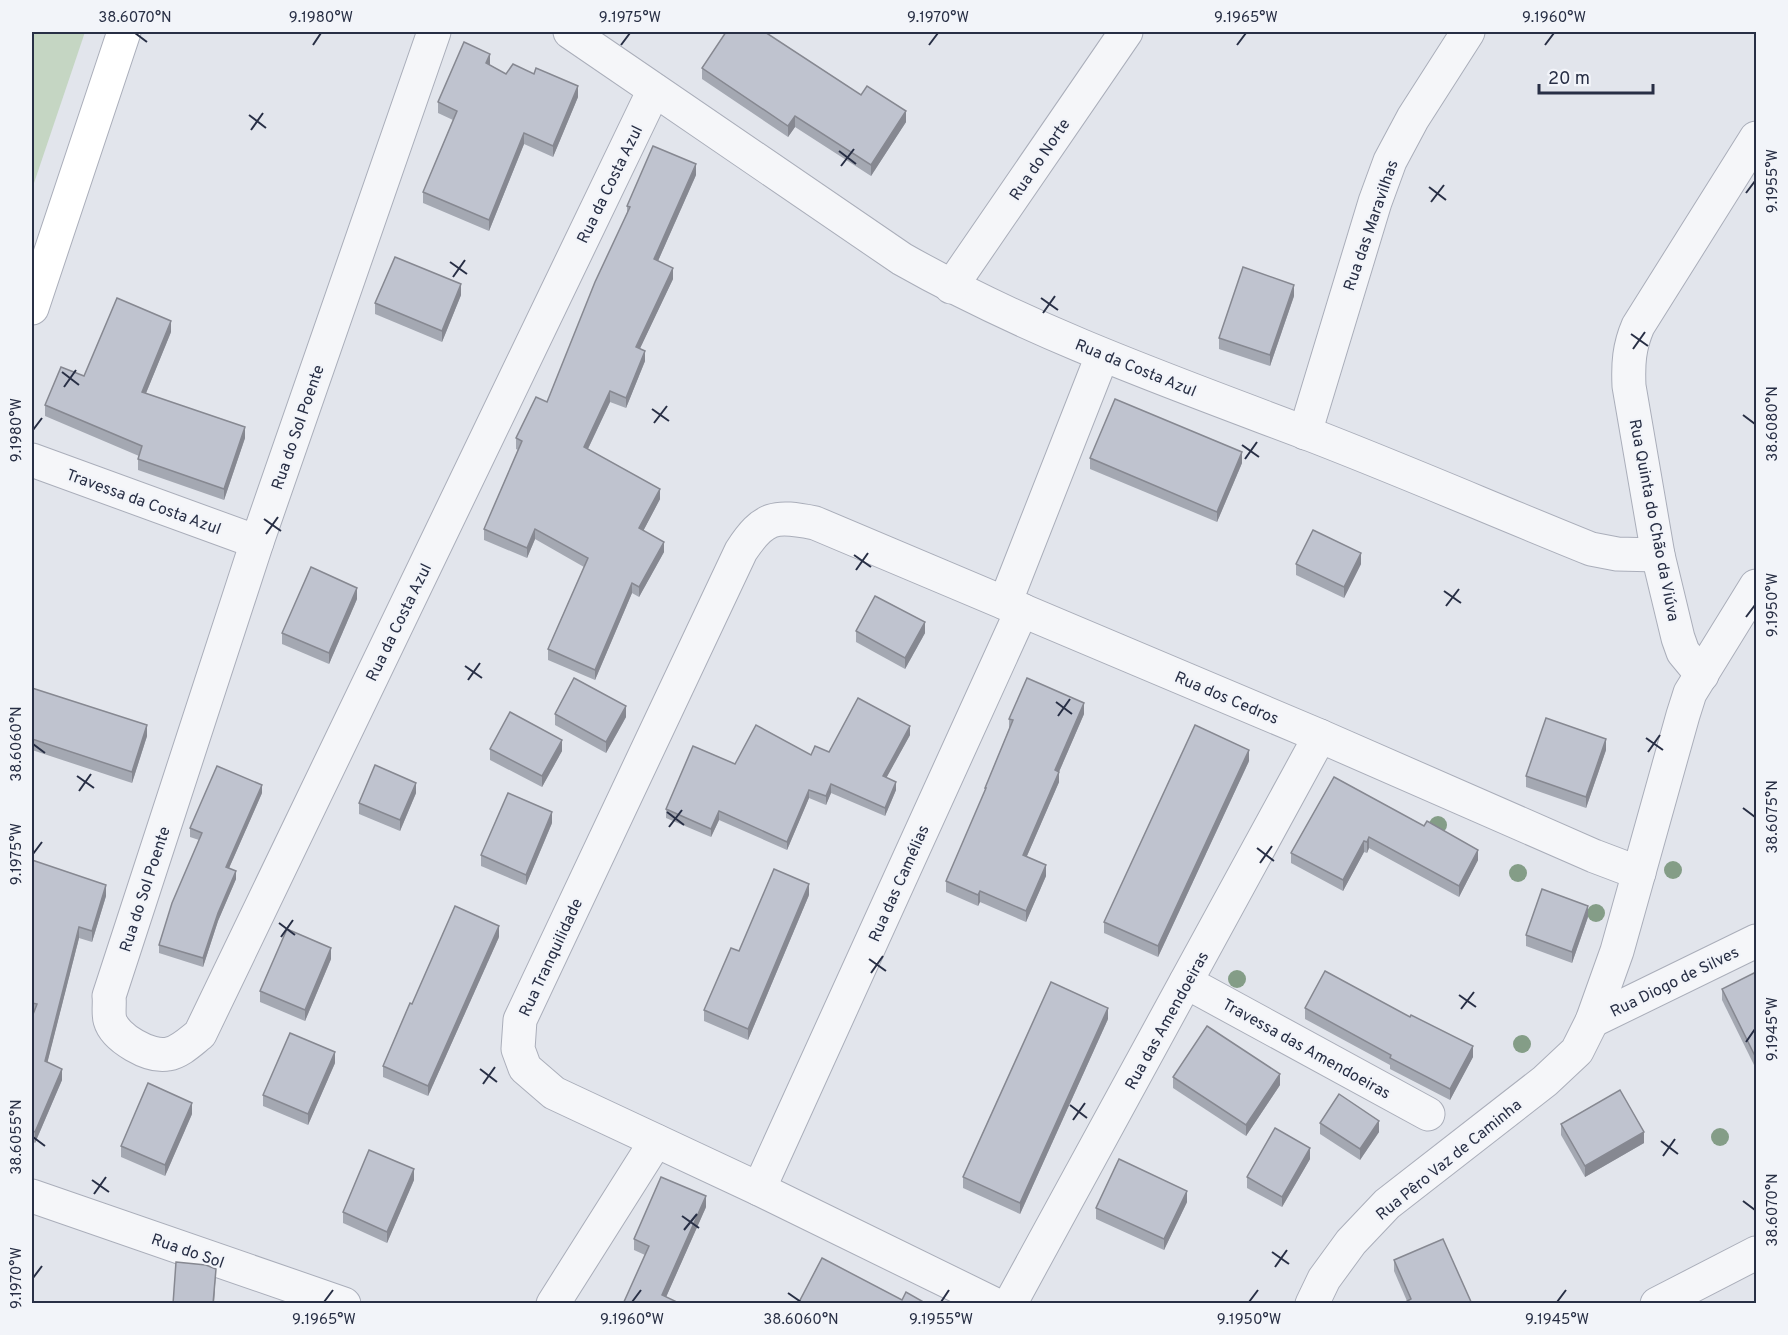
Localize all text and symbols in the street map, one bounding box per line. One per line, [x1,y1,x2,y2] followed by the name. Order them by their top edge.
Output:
[98,9,172,28] text: 38.6070°N
[289,9,353,28] text: 9.1980°W
[599,9,661,28] text: 9.1975°W
[907,9,969,28] text: 9.1970°W
[1214,9,1278,28] text: 9.1965°W
[1522,9,1586,28] text: 9.1960°W
[1539,57,1653,95] scale bar
[1548,68,1590,91] text: 20 m
[1006,115,1075,205] street label: Rua do Norte
[574,123,648,247] street label: Rua da Costa Azul
[1764,149,1783,213] text: 9.1955°W
[1340,158,1404,294] street label: Rua das Maravilhas
[1072,335,1199,402] street label: Rua da Costa Azul
[268,363,330,493] street label: Rua do Sol Poente
[1764,386,1783,462] text: 38.6080°N
[8,398,27,462] text: 9.1980°W
[1624,417,1682,623] street label: Rua Quinta do Chão da Viúva
[63,466,223,540] street label: Travessa da Costa Azul
[363,561,437,685] street label: Rua da Costa Azul
[1764,573,1783,637] text: 9.1950°W
[1171,668,1281,730] street label: Rua dos Cedros
[8,706,27,782] text: 38.6060°N
[1764,780,1783,854] text: 38.6075°N
[865,822,935,945] street label: Rua das Camélias
[8,823,27,885] text: 9.1975°W
[116,824,176,955] street label: Rua do Sol Poente
[516,895,588,1020] street label: Rua Tranquilidade
[1607,943,1743,1023] street label: Rua Diogo de Silves
[1121,948,1214,1094] street label: Rua das Amendoeiras
[1218,995,1394,1104] street label: Travessa das Amendoeiras
[1764,997,1783,1061] text: 9.1945°W
[1372,1096,1526,1226] street label: Rua Pêro Vaz de Caminha
[8,1099,27,1175] text: 38.6055°N
[1764,1173,1783,1247] text: 38.6070°N
[148,1230,226,1274] street label: Rua do Sol
[8,1247,27,1309] text: 9.1970°W
[292,1311,356,1330] text: 9.1965°W
[600,1311,664,1330] text: 9.1960°W
[763,1311,839,1330] text: 38.6060°N
[909,1311,973,1330] text: 9.1955°W
[1217,1311,1281,1330] text: 9.1950°W
[1525,1311,1589,1330] text: 9.1945°W

